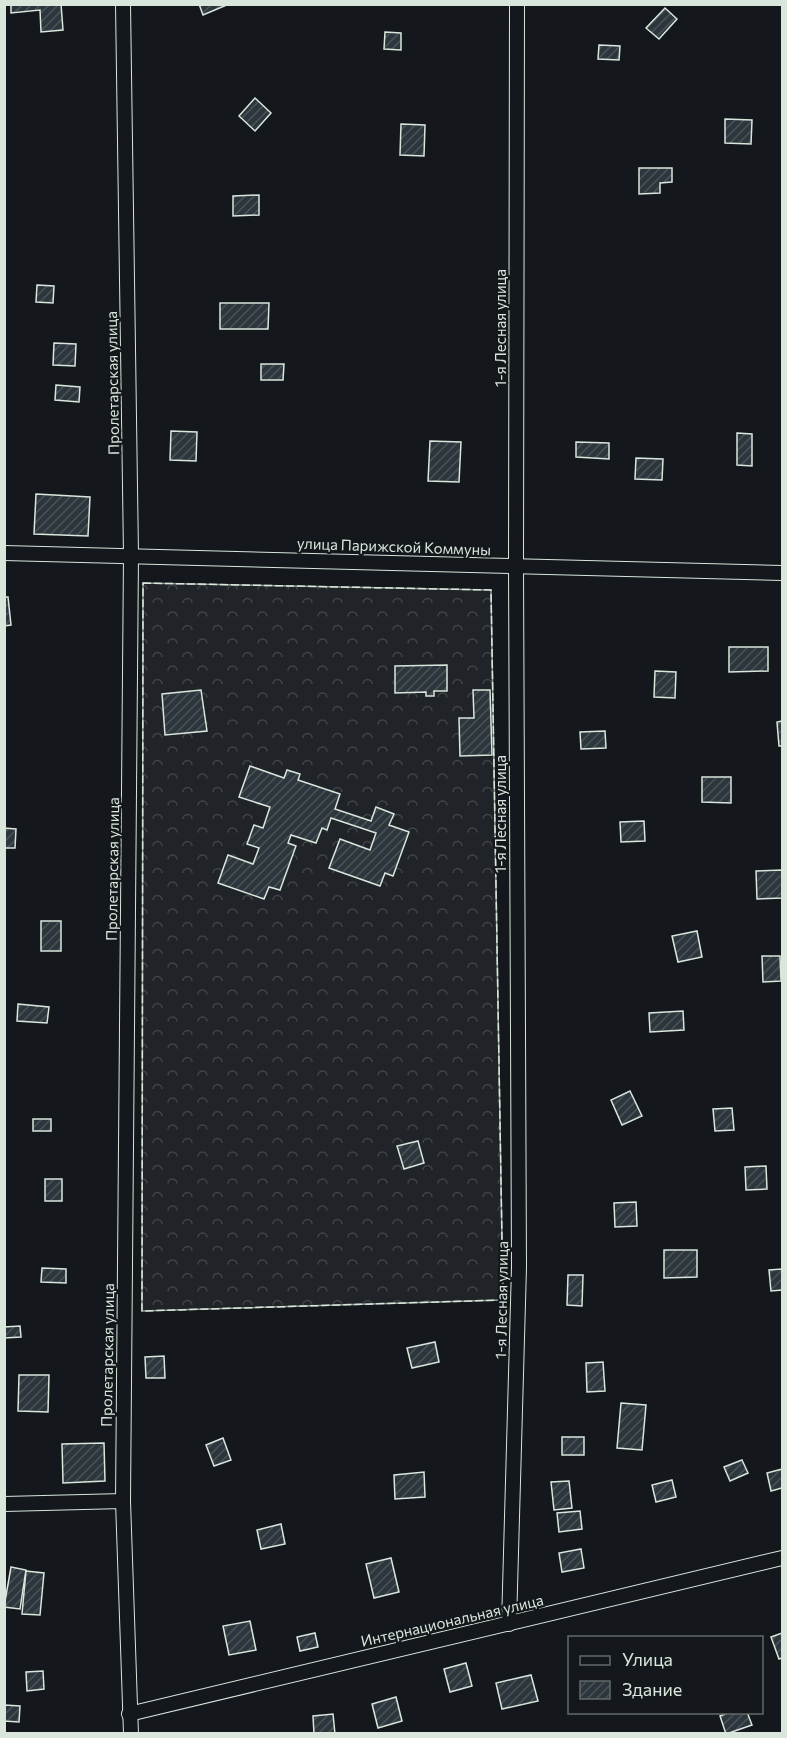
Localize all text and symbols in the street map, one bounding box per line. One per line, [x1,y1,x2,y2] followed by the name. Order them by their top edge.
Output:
[491,269,509,387] street label: 1-я Лесная улица
[102,311,122,455] street label: Пролетарская улица
[297,534,491,558] street label: улица Парижской Коммуны
[491,755,509,873] street label: 1-я Лесная улица
[102,797,122,941] street label: Пролетарская улица
[491,1241,511,1359] street label: 1-я Лесная улица
[97,1283,117,1427] street label: Пролетарская улица
[359,1590,545,1650] street label: Интернациональная улица
[568,1636,763,1714] legend
[622,1648,673,1670] text: Улица
[622,1678,682,1700] text: Здание

